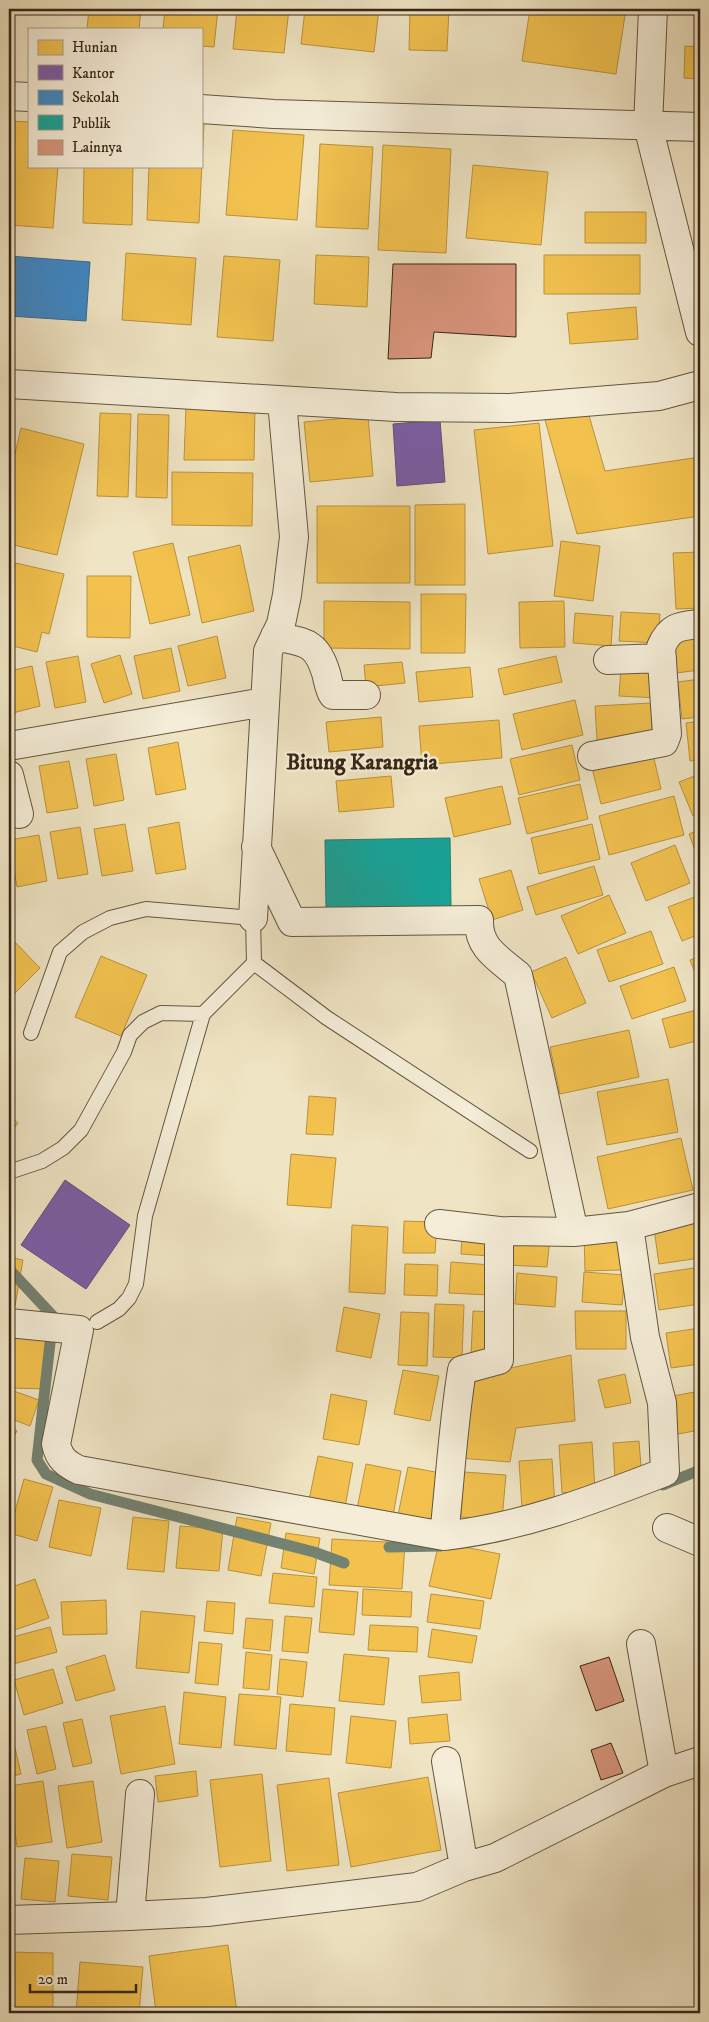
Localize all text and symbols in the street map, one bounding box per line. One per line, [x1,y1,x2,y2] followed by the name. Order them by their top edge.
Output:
[28,28,202,168] legend
[72,38,118,57] text: Hunian
[72,64,115,83] text: Kantor
[72,88,119,107] text: Sekolah
[72,114,111,133] text: Publik
[72,138,123,157] text: Lainnya
[286,749,439,776] district label: Bitung Karangria
[30,1962,136,1994] scale bar
[38,1970,68,1989] text: 20 m

